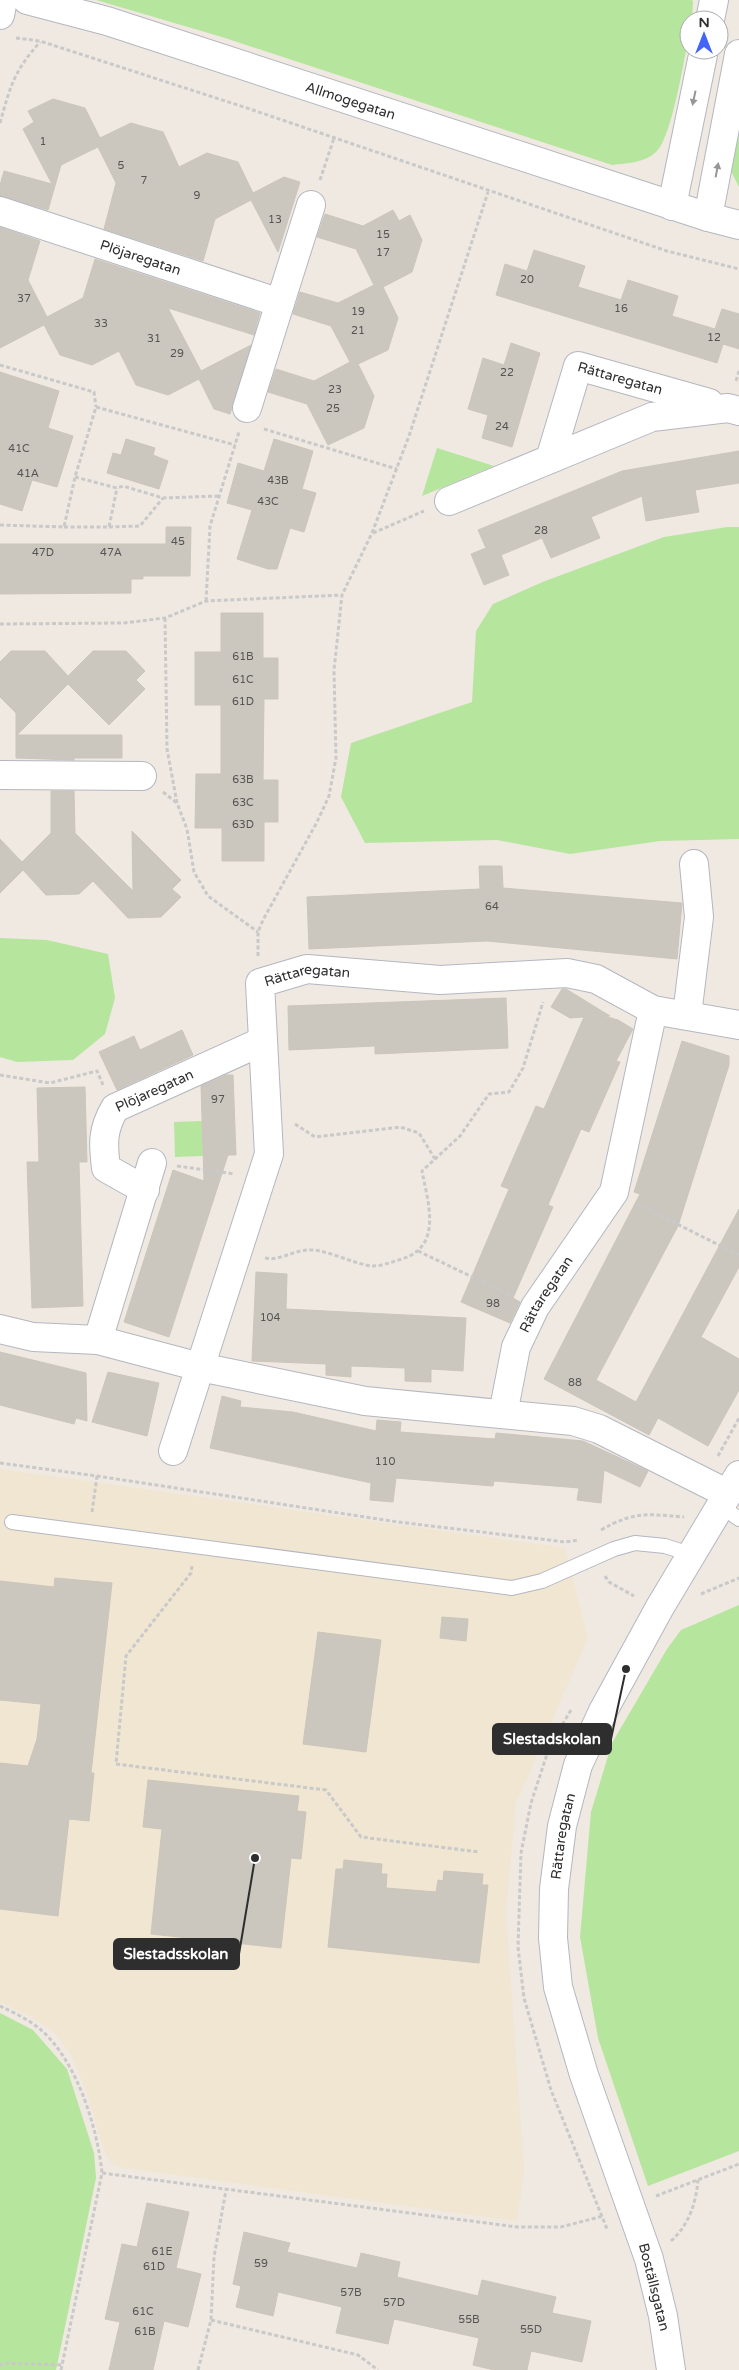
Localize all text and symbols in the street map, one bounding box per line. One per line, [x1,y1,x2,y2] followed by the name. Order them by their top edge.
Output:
[679,10,729,60] north arrow
[698,14,710,31] text: N
[303,78,398,123] street label: Allmogegatan
[690,90,698,105] one-way arrow
[40,135,46,148] house number: 1
[118,159,125,172] house number: 5
[713,162,721,177] one-way arrow
[141,174,148,187] house number: 7
[194,189,201,202] house number: 9
[268,213,282,226] house number: 13
[376,228,390,241] house number: 15
[98,236,183,278] street label: Plöjaregatan
[376,246,390,259] house number: 17
[520,273,534,286] house number: 20
[17,292,31,305] house number: 37
[614,302,628,315] house number: 16
[351,305,365,318] house number: 19
[94,317,108,330] house number: 33
[351,324,365,337] house number: 21
[707,331,721,344] house number: 12
[147,332,161,345] house number: 31
[170,347,184,360] house number: 29
[576,358,665,398] street label: Rättaregatan
[500,366,514,379] house number: 22
[328,383,342,396] house number: 23
[326,402,340,415] house number: 25
[495,420,509,433] house number: 24
[8,442,30,455] house number: 41C
[17,467,39,480] house number: 41A
[267,474,289,487] house number: 43B
[257,495,279,508] house number: 43C
[534,524,548,537] house number: 28
[171,535,185,548] house number: 45
[32,546,54,559] house number: 47D
[100,546,122,559] house number: 47A
[232,650,254,663] house number: 61B
[232,673,254,686] house number: 61C
[232,695,254,708] house number: 61D
[232,773,254,786] house number: 63B
[232,796,254,809] house number: 63C
[232,818,254,831] house number: 63D
[485,900,499,913] house number: 64
[262,960,351,990] street label: Rättaregatan
[112,1065,196,1115] street label: Plöjaregatan
[211,1093,225,1106] house number: 97
[516,1252,576,1335] street label: Rättaregatan
[486,1297,500,1310] house number: 98
[260,1311,280,1324] house number: 104
[568,1376,582,1389] house number: 88
[375,1455,395,1468] house number: 110
[493,1724,611,1754] callout: Slestadskolan
[503,1730,601,1748] text: Slestadskolan
[547,1791,579,1880] street label: Rättaregatan
[114,1939,239,1969] callout: Slestadsskolan
[124,1945,228,1963] text: Slestadsskolan
[635,2241,673,2333] street label: Boställsgatan
[152,2245,172,2258] house number: 61E
[254,2257,268,2270] house number: 59
[143,2260,165,2273] house number: 61D
[340,2286,362,2299] house number: 57B
[383,2296,405,2309] house number: 57D
[132,2305,154,2318] house number: 61C
[458,2313,480,2326] house number: 55B
[520,2323,542,2336] house number: 55D
[134,2325,156,2338] house number: 61B

